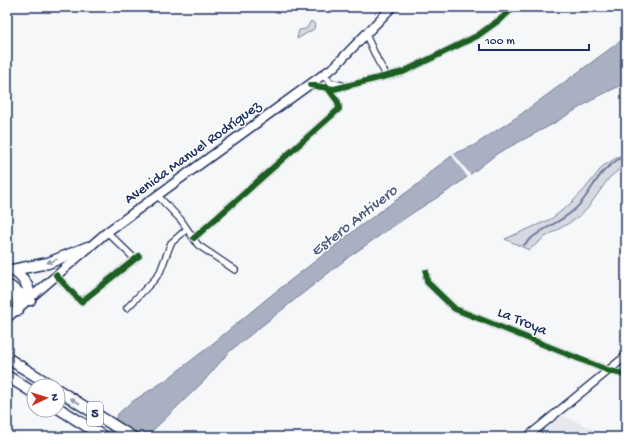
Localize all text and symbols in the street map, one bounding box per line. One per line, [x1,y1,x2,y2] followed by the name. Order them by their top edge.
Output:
[479,26,589,52] scale bar
[484,35,515,49] text: 100 m
[121,97,265,209] street label: Avenida Manuel Rodríguez
[308,182,403,262] water label: Estero Antivero
[45,259,57,265] one-way arrow
[495,304,550,340] street label: La Troya
[26,378,66,418] north arrow
[48,393,60,401] text: N
[70,397,80,405] one-way arrow
[87,402,103,426] road number: 5

